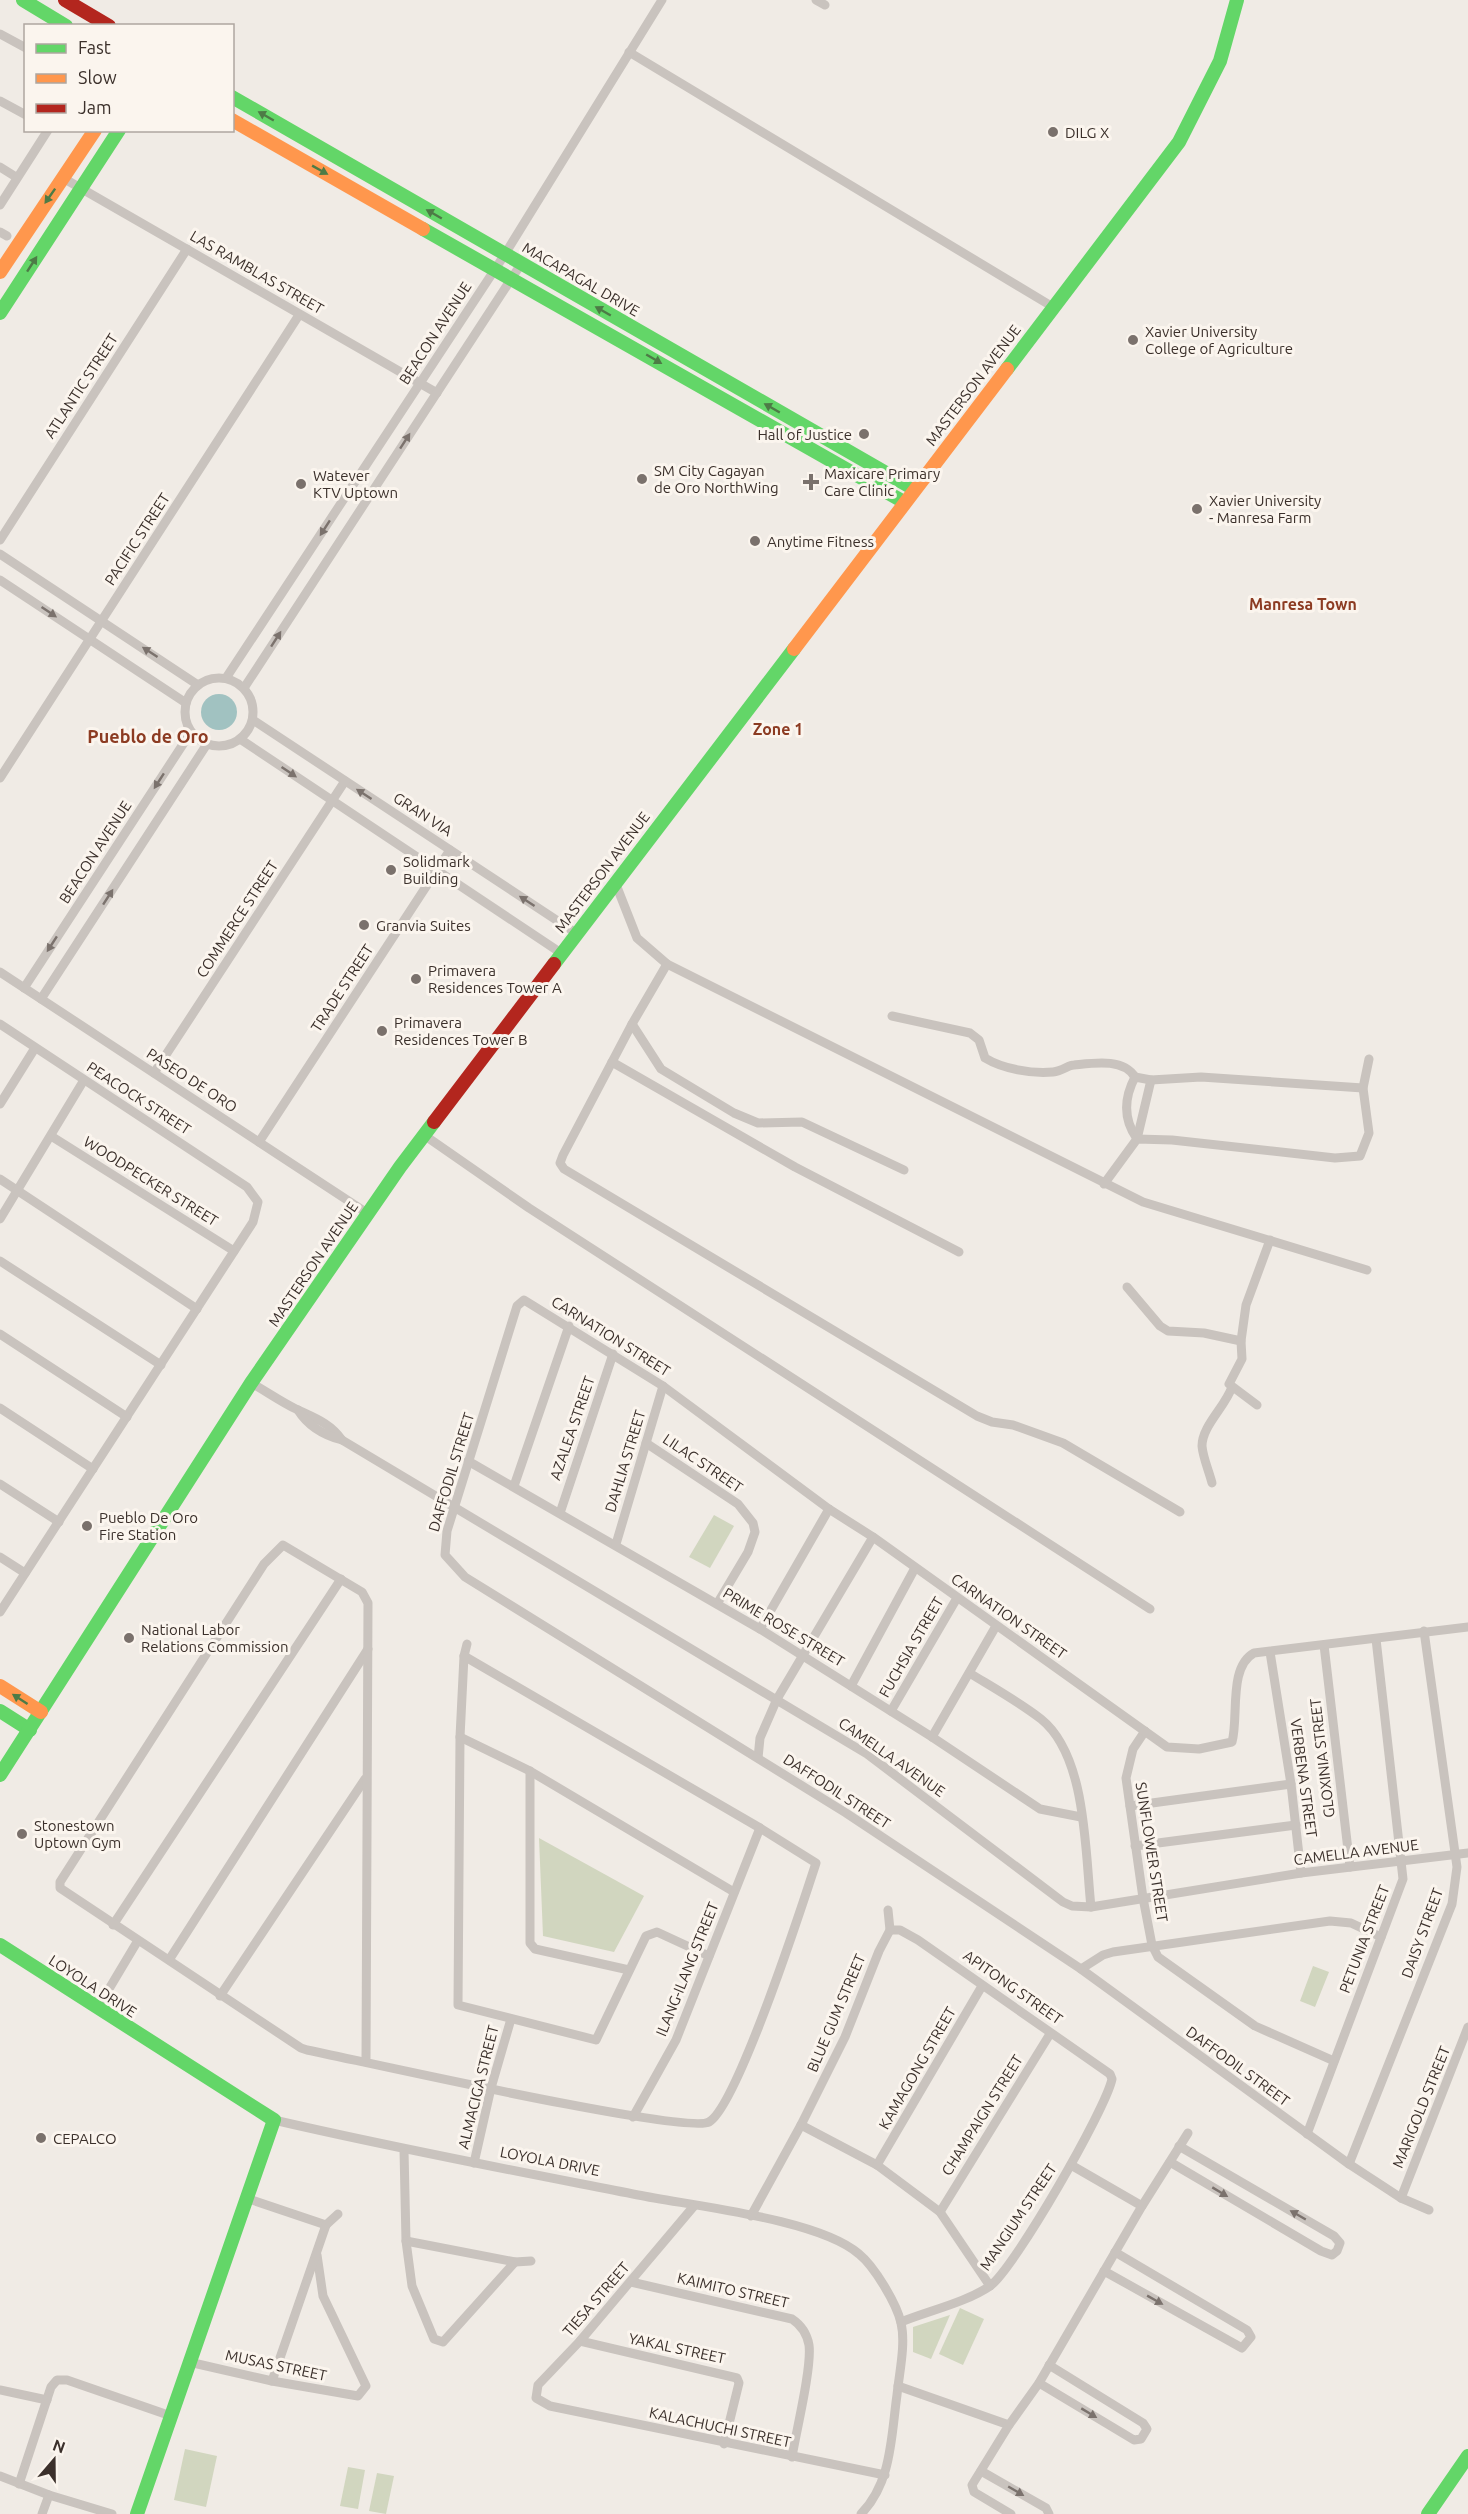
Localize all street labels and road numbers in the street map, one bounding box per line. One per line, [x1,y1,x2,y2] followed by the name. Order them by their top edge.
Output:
[187,227,327,318] street label: LAS RAMBLAS STREET
[519,239,643,319] street label: MACAPAGAL DRIVE
[395,279,475,387] street label: BEACON AVENUE
[922,321,1024,449] street label: MASTERSON AVENUE
[41,330,122,441] street label: ATLANTIC STREET
[101,489,173,588] street label: PACIFIC STREET
[390,789,456,839] street label: GRAN VIA
[55,798,135,906] street label: BEACON AVENUE
[551,808,653,936] street label: MASTERSON AVENUE
[193,857,282,981] street label: COMMERCE STREET
[307,940,377,1035] street label: TRADE STREET
[144,1044,240,1116] street label: PASEO DE ORO
[84,1058,195,1138] street label: PEACOCK STREET
[81,1133,222,1230] street label: WOODPECKER STREET
[265,1198,361,1330] street label: MASTERSON AVENUE
[548,1293,674,1380] street label: CARNATION STREET
[546,1373,598,1482] street label: AZALEA STREET
[601,1407,649,1514] street label: DAHLIA STREET
[425,1410,477,1534] street label: DAFFODIL STREET
[660,1430,747,1496] street label: LILAC STREET
[948,1570,1071,1663] street label: CARNATION STREET
[720,1584,848,1670] street label: PRIME ROSE STREET
[875,1593,947,1700] street label: FUCHSIA STREET
[1306,1697,1338,1819] street label: GLOXINIA STREET
[836,1714,948,1800] street label: CAMELLA AVENUE
[1287,1717,1321,1839] street label: VERBENA STREET
[780,1750,894,1832] street label: DAFFODIL STREET
[1133,1781,1172,1924] street label: SUNFLOWER STREET
[1292,1836,1420,1868] street label: CAMELLA AVENUE
[1336,1882,1393,1995] street label: PETUNIA STREET
[1398,1885,1446,1980] street label: DAISY STREET
[652,1899,722,2039] street label: ILANG-ILANG STREET
[960,1946,1066,2028] street label: APITONG STREET
[46,1951,140,2021] street label: LOYOLA DRIVE
[803,1951,869,2075] street label: BLUE GUM STREET
[875,2003,959,2132] street label: KAMAGONG STREET
[454,2023,502,2151] street label: ALMACIGA STREET
[1183,2023,1294,2110] street label: DAFFODIL STREET
[1389,2043,1453,2170] street label: MARIGOLD STREET
[938,2051,1026,2179] street label: CHAMPAIGN STREET
[499,2143,601,2179] street label: LOYOLA DRIVE
[976,2160,1060,2273] street label: MANGIUM STREET
[559,2258,633,2339] street label: TIESA STREET
[676,2269,791,2311] street label: KAIMITO STREET
[627,2329,728,2367] street label: YAKAL STREET
[224,2346,329,2384] street label: MUSAS STREET
[648,2404,793,2450] street label: KALACHUCHI STREET

